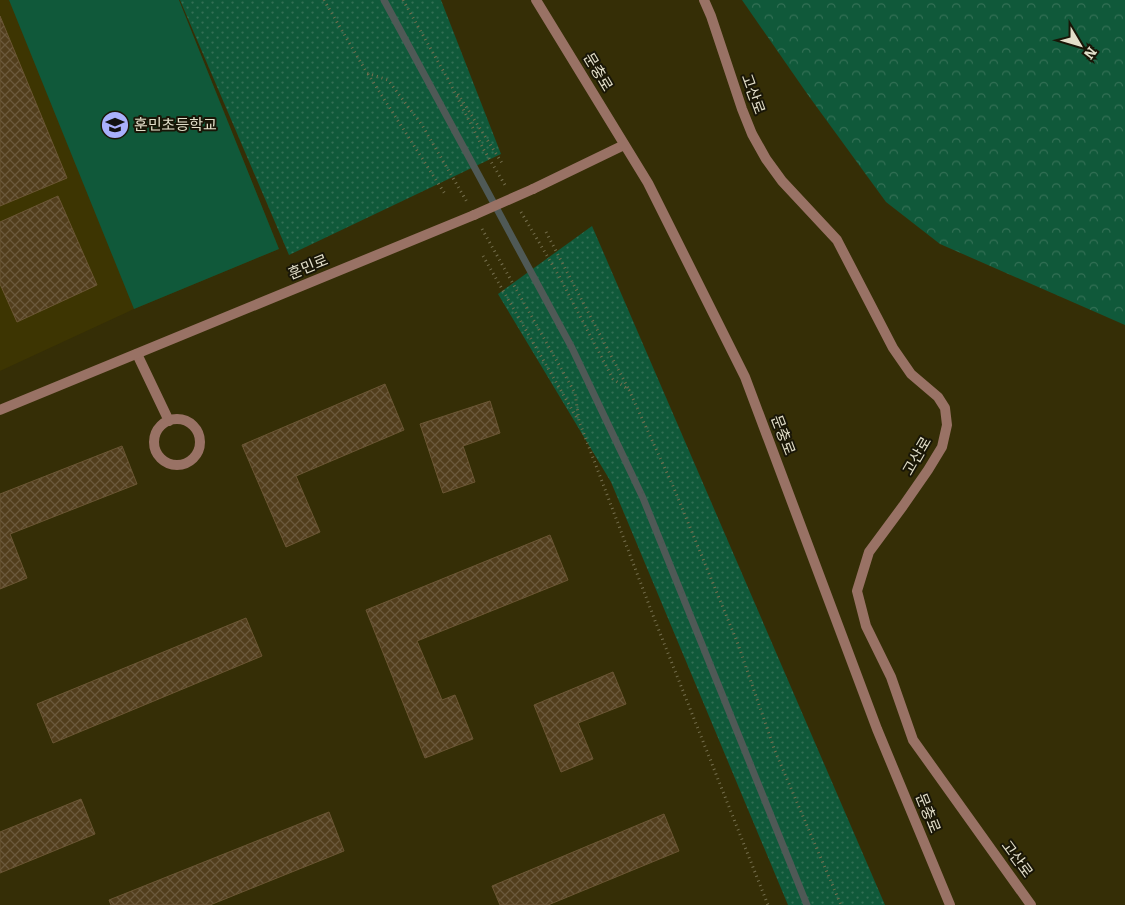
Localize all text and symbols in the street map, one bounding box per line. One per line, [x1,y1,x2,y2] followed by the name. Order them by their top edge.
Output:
[1055,20,1105,70] north arrow
[1080,43,1100,62] text: N
[580,50,616,94] street label: 문충로
[737,71,769,117] street label: 고산로
[100,110,130,140] school or university icon: 훈민초등학교
[134,116,217,134] place label: 훈민초등학교
[285,251,331,283] street label: 훈민로
[767,412,799,458] street label: 문충로
[899,434,935,478] street label: 고산로
[912,790,944,836] street label: 문충로
[998,837,1036,881] street label: 고산로

